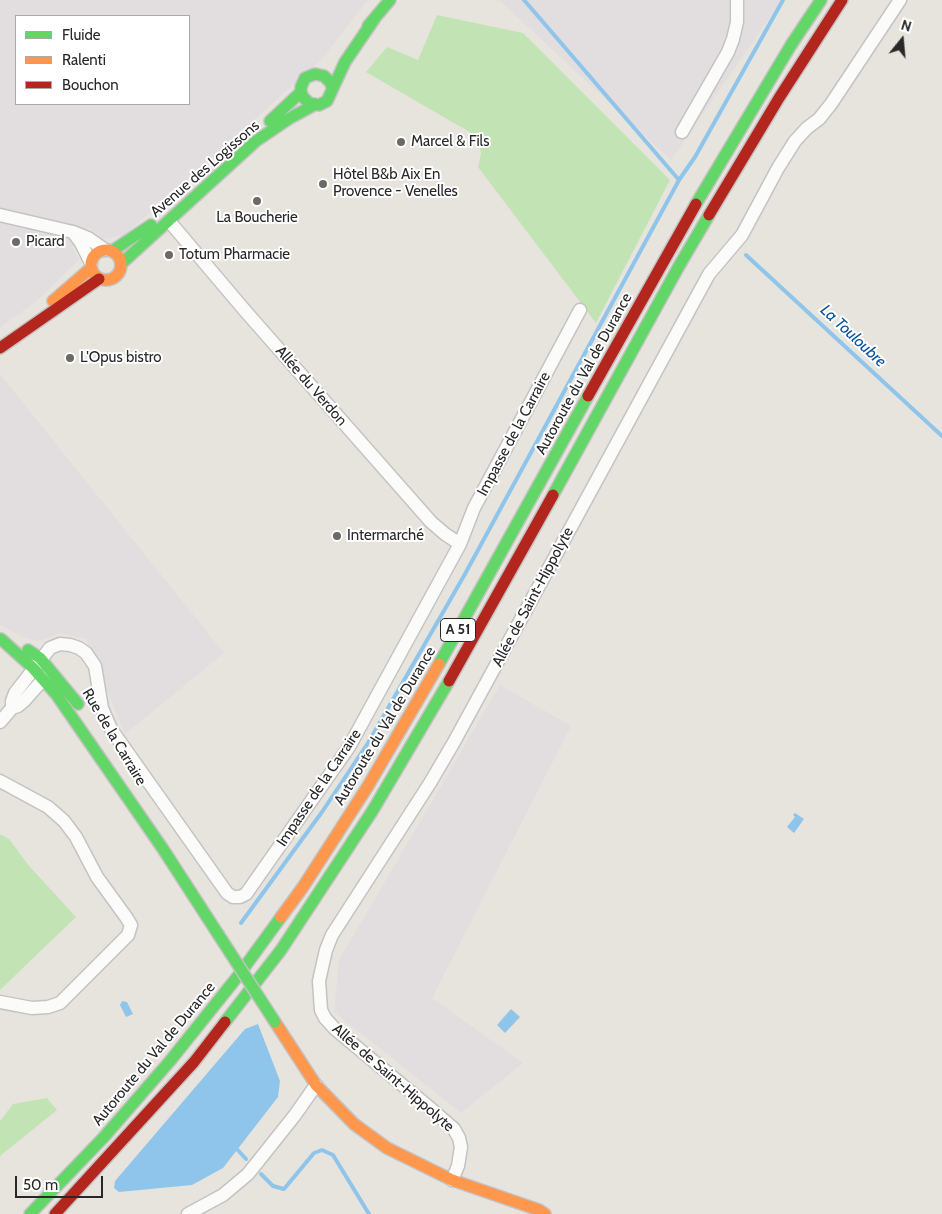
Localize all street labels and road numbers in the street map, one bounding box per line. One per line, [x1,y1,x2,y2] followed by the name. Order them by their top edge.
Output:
[147,117,263,221] street label: Avenue des Logissons
[532,290,636,458] street label: Autoroute du Val de Durance
[271,342,351,430] street label: Allée du Verdon
[474,369,554,499] street label: Impasse de la Carraire
[489,524,577,670] street label: Allée de Saint-Hippolyte
[440,618,476,642] road number: A 51
[330,643,440,809] street label: Autoroute du Val de Durance
[78,685,150,789] street label: Rue de la Carraire
[273,726,365,850] street label: Impasse de la Carraire
[89,979,219,1129] street label: Autoroute du Val de Durance
[328,1020,458,1136] street label: Allée de Saint-Hippolyte

